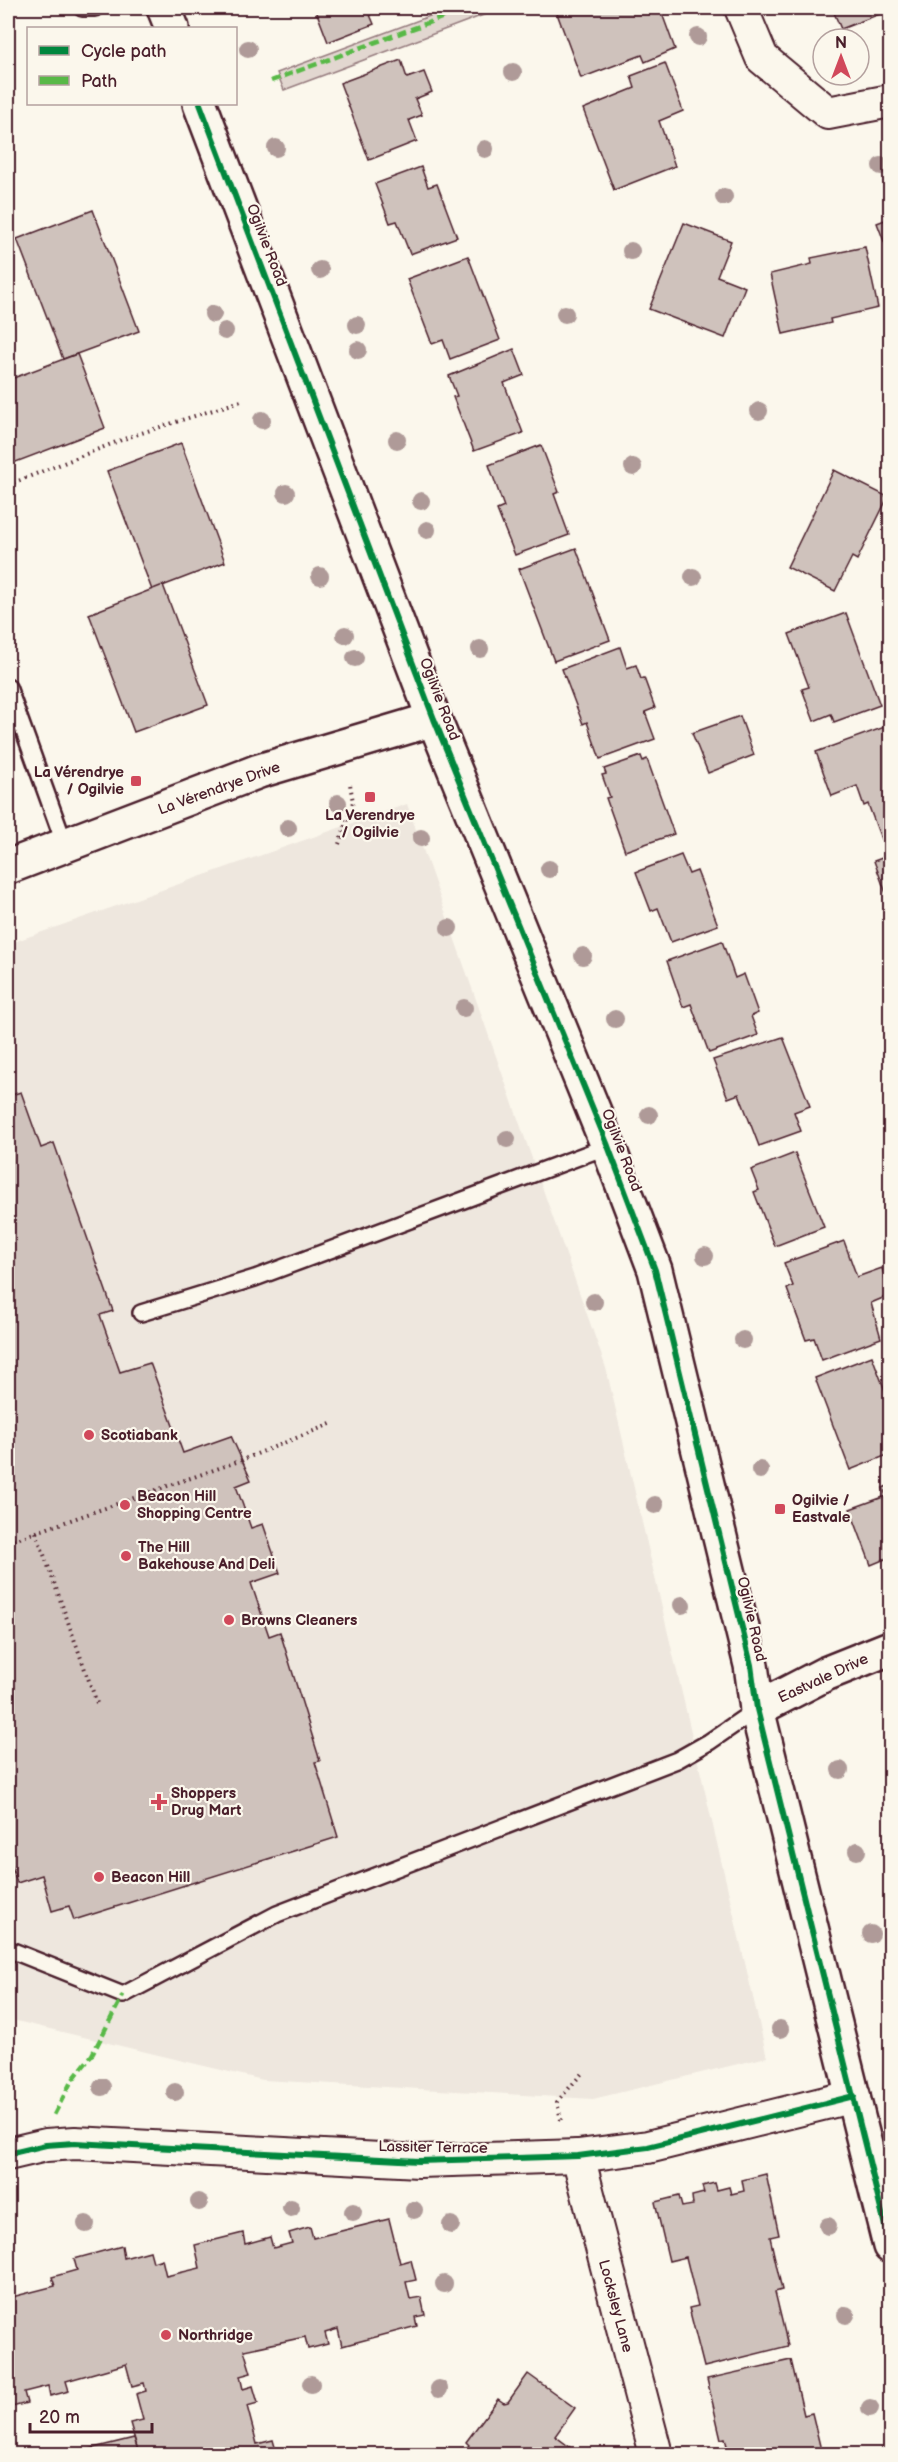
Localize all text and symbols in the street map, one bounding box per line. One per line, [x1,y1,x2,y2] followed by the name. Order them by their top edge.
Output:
[27,27,237,105] legend
[811,27,871,87] north arrow
[835,34,847,53] text: N
[81,41,167,62] text: Cycle path
[81,71,117,92] text: Path
[242,201,291,289] street label: Ogilvie Road
[415,655,464,743] street label: Ogilvie Road
[155,757,283,819] street label: La Vérendrye Drive
[34,763,124,799] place label: La Vérendrye / Ogilvie
[129,774,143,788] marker: La Vérendrye / Ogilvie
[363,790,377,804] marker: La Verendrye / Ogilvie
[325,806,415,842] place label: La Verendrye / Ogilvie
[597,1106,646,1194] street label: Ogilvie Road
[101,1426,178,1445] place label: Scotiabank
[82,1428,96,1442] marker: Scotiabank
[137,1487,252,1523] place label: Beacon Hill Shopping Centre
[792,1491,851,1527] place label: Ogilvie / Eastvale
[118,1498,132,1512] marker: Beacon Hill Shopping Centre
[773,1502,787,1516] marker: Ogilvie / Eastvale
[138,1538,275,1574] place label: The Hill Bakehouse And Deli
[119,1549,133,1563] marker: The Hill Bakehouse And Deli
[733,1575,771,1663] street label: Ogilvie Road
[241,1611,357,1630] place label: Browns Cleaners
[222,1613,236,1627] marker: Browns Cleaners
[775,1649,871,1708] street label: Eastvale Drive
[171,1784,241,1820] place label: Shoppers Drug Mart
[152,1795,166,1809] marker: Shoppers Drug Mart
[111,1868,190,1887] place label: Beacon Hill
[92,1870,106,1884] marker: Beacon Hill
[378,2137,488,2158] street label: Lassiter Terrace
[594,2258,637,2355] street label: Locksley Lane
[178,2326,253,2345] place label: Northridge
[159,2328,173,2342] marker: Northridge
[30,2396,152,2434] scale bar
[39,2407,80,2428] text: 20 m

